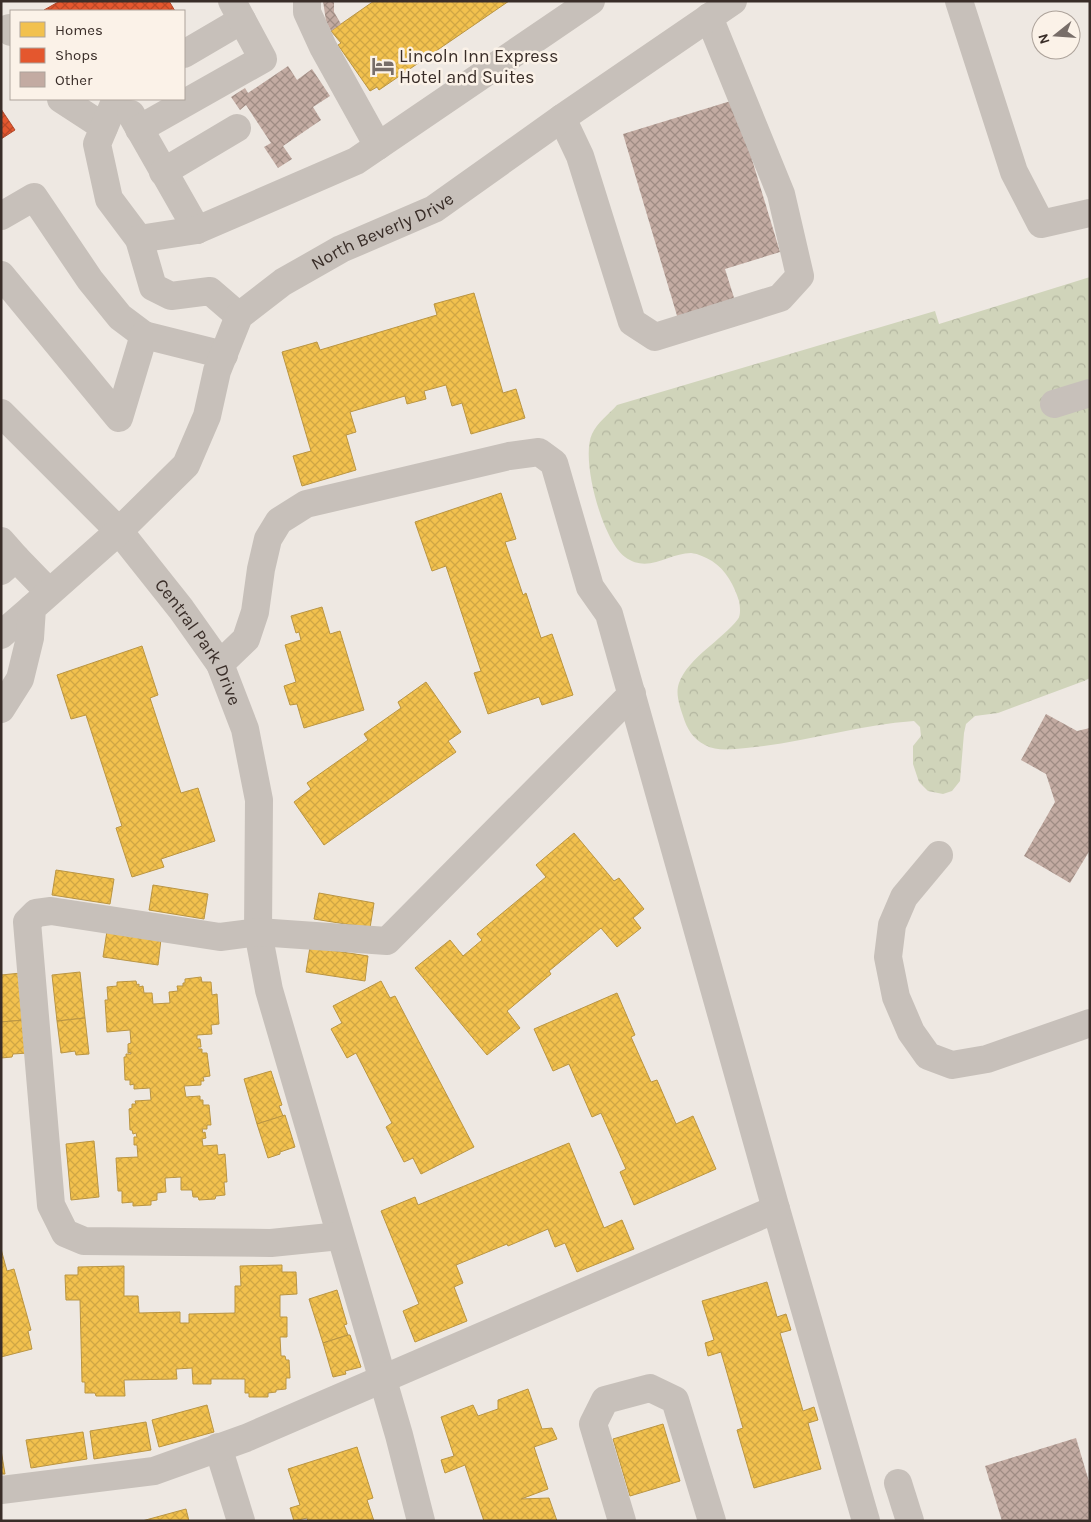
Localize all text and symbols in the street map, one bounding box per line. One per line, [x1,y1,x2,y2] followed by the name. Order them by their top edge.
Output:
[10,10,185,100] legend
[1031,10,1081,60] north arrow
[55,21,103,39] text: Homes
[1034,31,1054,46] text: N
[399,45,559,88] place label: Lincoln Inn Express Hotel and Suites
[55,46,98,64] text: Shops
[370,53,396,79] hotel icon: Lincoln Inn Express Hotel and Suites
[55,71,93,89] text: Other
[307,188,458,275] street label: North Beverly Drive
[150,574,246,708] street label: Central Park Drive

